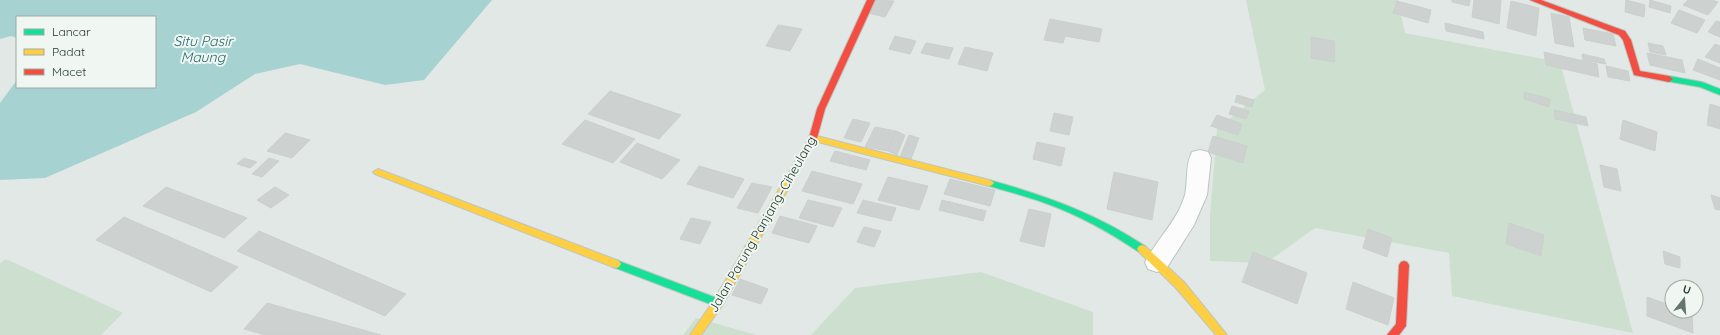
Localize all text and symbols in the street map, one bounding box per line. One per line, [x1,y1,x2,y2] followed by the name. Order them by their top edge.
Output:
[16,16,156,88] legend
[52,24,91,39] text: Lancar
[173,32,234,66] water label: Situ Pasir Maung
[52,44,85,59] text: Padat
[52,64,86,79] text: Macet
[705,133,819,315] street label: Jalan Parung Panjang–Ciheulang
[1664,279,1704,319] north arrow
[1681,282,1693,297] text: U

